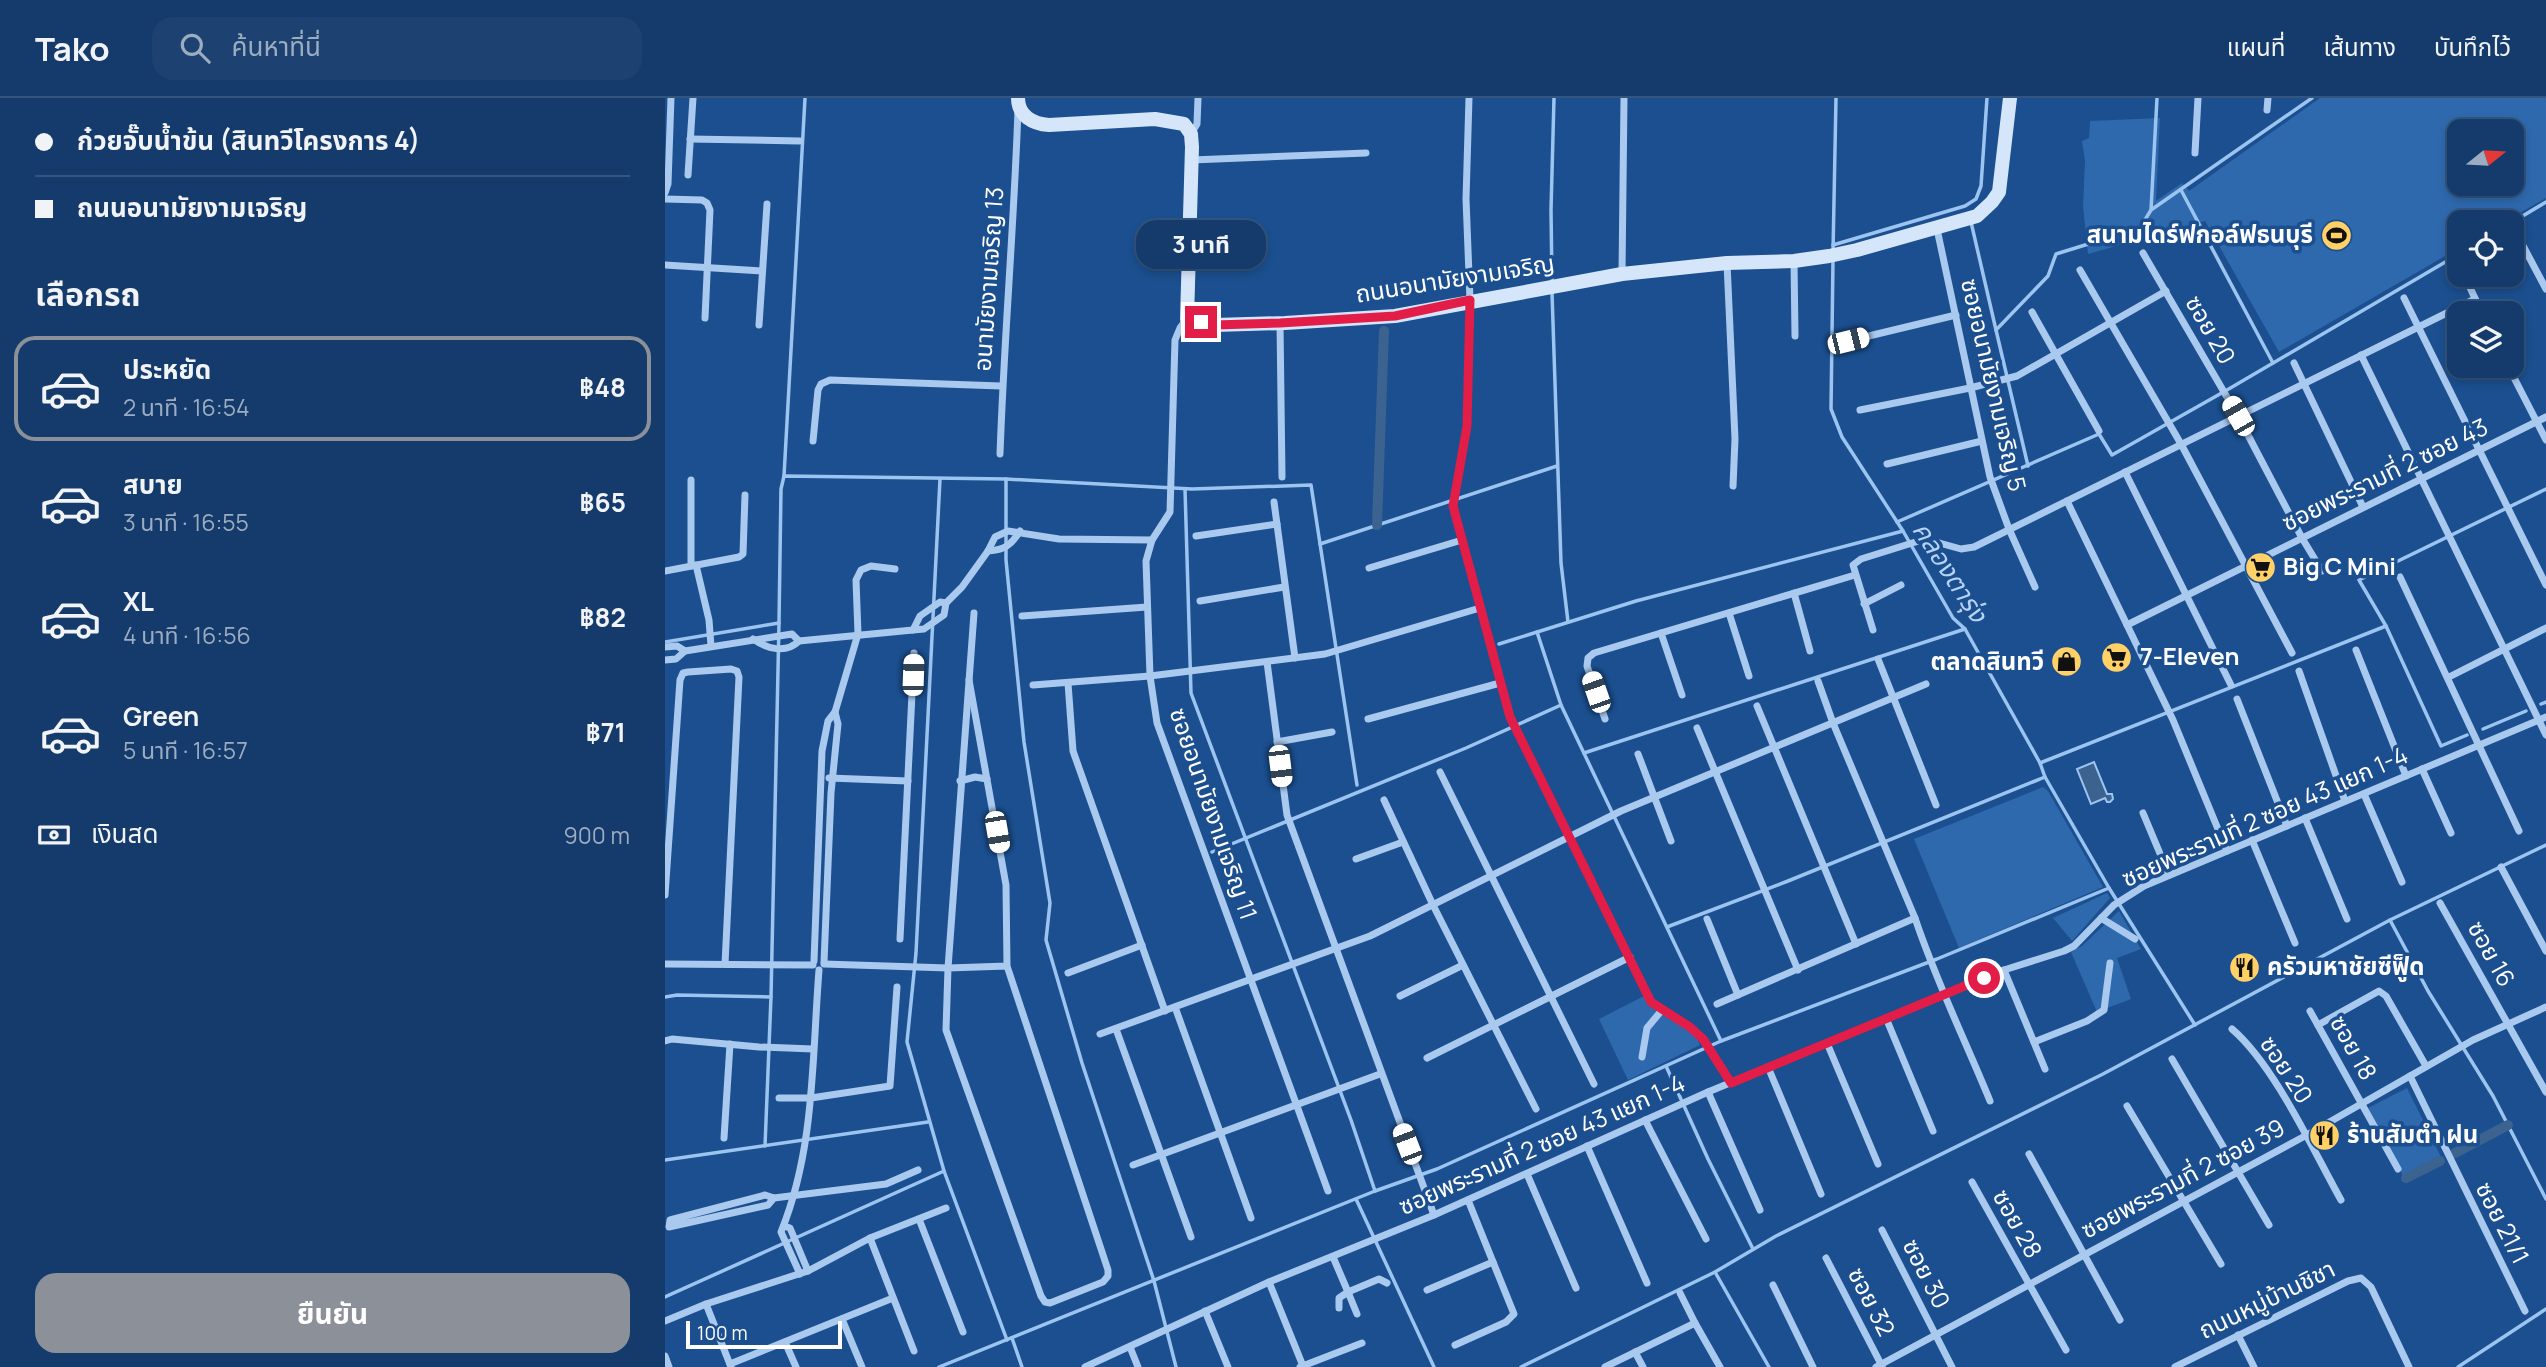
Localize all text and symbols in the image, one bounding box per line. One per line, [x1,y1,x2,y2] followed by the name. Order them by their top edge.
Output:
[152,17,642,80] search box
[35,26,110,71] text: Tako
[232,28,321,64] text: ค้นหาที่นี่
[176,29,214,67] icon: search
[2227,30,2285,63] text: แผนที่
[2323,30,2396,63] text: เส้นทาง
[2434,30,2511,63] text: บันทึกไว้
[2447,119,2523,196] north arrow
[2447,119,2524,378] map controls
[77,122,420,158] text: ก๋วยจั๊บน้ำข้น (สินทวีโครงการ 4)
[965,186,1010,372] street label: อนามัยงามเจริญ 13
[77,189,307,225] text: ถนนอนามัยงามเจริญ
[2447,210,2524,287] button: locate
[2087,217,2313,250] place label: สนามไดร์ฟกอล์ฟธนบุรี
[2319,218,2353,252] sports icon: สนามไดร์ฟกอล์ฟธนบุรี
[1136,220,1266,270] callout: 3 นาที
[1172,228,1230,260] text: 3 นาที
[1353,245,1557,310] street label: ถนนอนามัยงามเจริญ
[35,272,140,316] text: เลือกรถ
[1954,275,2035,494] street label: ซอยอนามัยงามเจริญ 5
[2178,289,2244,370] street label: ซอย 20
[2447,301,2524,378] button: layers
[1185,306,1217,338] route end
[1826,326,1871,356] car
[123,351,211,387] text: ประหยัด
[39,357,102,420] icon: car
[579,369,626,405] text: ฿48
[123,391,250,423] text: 2 นาที · 16:54
[2219,393,2258,439] car
[2276,409,2493,538] street label: ซอยพระรามที่ 2 ซอย 43
[123,466,183,502] text: สบาย
[39,472,102,535] icon: car
[579,484,626,520] text: ฿65
[123,506,249,538] text: 3 นาที · 16:55
[1905,514,1997,630] water label: คลองตารุ่ง
[2283,549,2396,582] place label: Big C Mini
[2243,550,2277,584] supermarket icon: Big C Mini
[123,583,154,619] text: XL
[39,587,102,650] icon: car
[579,599,626,635] text: ฿82
[123,619,251,651] text: 4 นาที · 16:56
[2140,639,2239,672] place label: 7-Eleven
[2100,640,2134,674] supermarket icon: 7-Eleven
[1931,644,2044,677] place label: ตลาดสินทวี
[2050,645,2084,679] shop icon: ตลาดสินทวี
[902,654,925,696] car
[1580,669,1613,715] car
[123,698,199,734] text: Green
[39,702,102,765] icon: car
[1163,703,1266,924] street label: ซอยอนามัยงามเจริญ 11
[586,714,626,750] text: ฿71
[123,734,248,766] text: 5 นาที · 16:57
[2116,737,2413,894] street label: ซอยพระรามที่ 2 ซอย 43 แยก 1-4
[1268,744,1293,788] car
[984,809,1011,855] car
[91,815,158,851] text: เงินสด
[35,816,73,854] icon: cash
[564,819,630,851] text: 900 m
[2461,914,2524,992] street label: ซอย 16
[2267,949,2424,982] place label: ครัวมหาชัยซีฟู็ด
[2227,950,2261,984] restaurant icon: ครัวมหาชัยซีฟู็ด
[1968,962,2000,994] route start
[2323,1009,2386,1086] street label: ซอย 18
[2253,1029,2321,1109] street label: ซอย 20
[1393,1065,1690,1222] street label: ซอยพระรามที่ 2 ซอย 43 แยก 1-4
[2075,1110,2290,1245] street label: ซอยพระรามที่ 2 ซอย 39
[2347,1117,2478,1150] place label: ร้านสัมตำ ฝน
[2307,1118,2341,1152] restaurant icon: ร้านสัมตำ ฝน
[1390,1121,1425,1167] car
[2469,1176,2538,1269] street label: ซอย 21/1
[1986,1183,2051,1264] street label: ซอย 28
[1896,1233,1959,1314] street label: ซอย 30
[2193,1251,2340,1346] street label: ถนนหมู่บ้านชิชา
[1841,1261,1904,1341] street label: ซอย 32
[35,1273,630,1353] button: ยืนยัน
[686,1318,842,1350] scale bar
[697,1320,748,1346] text: 100 m

